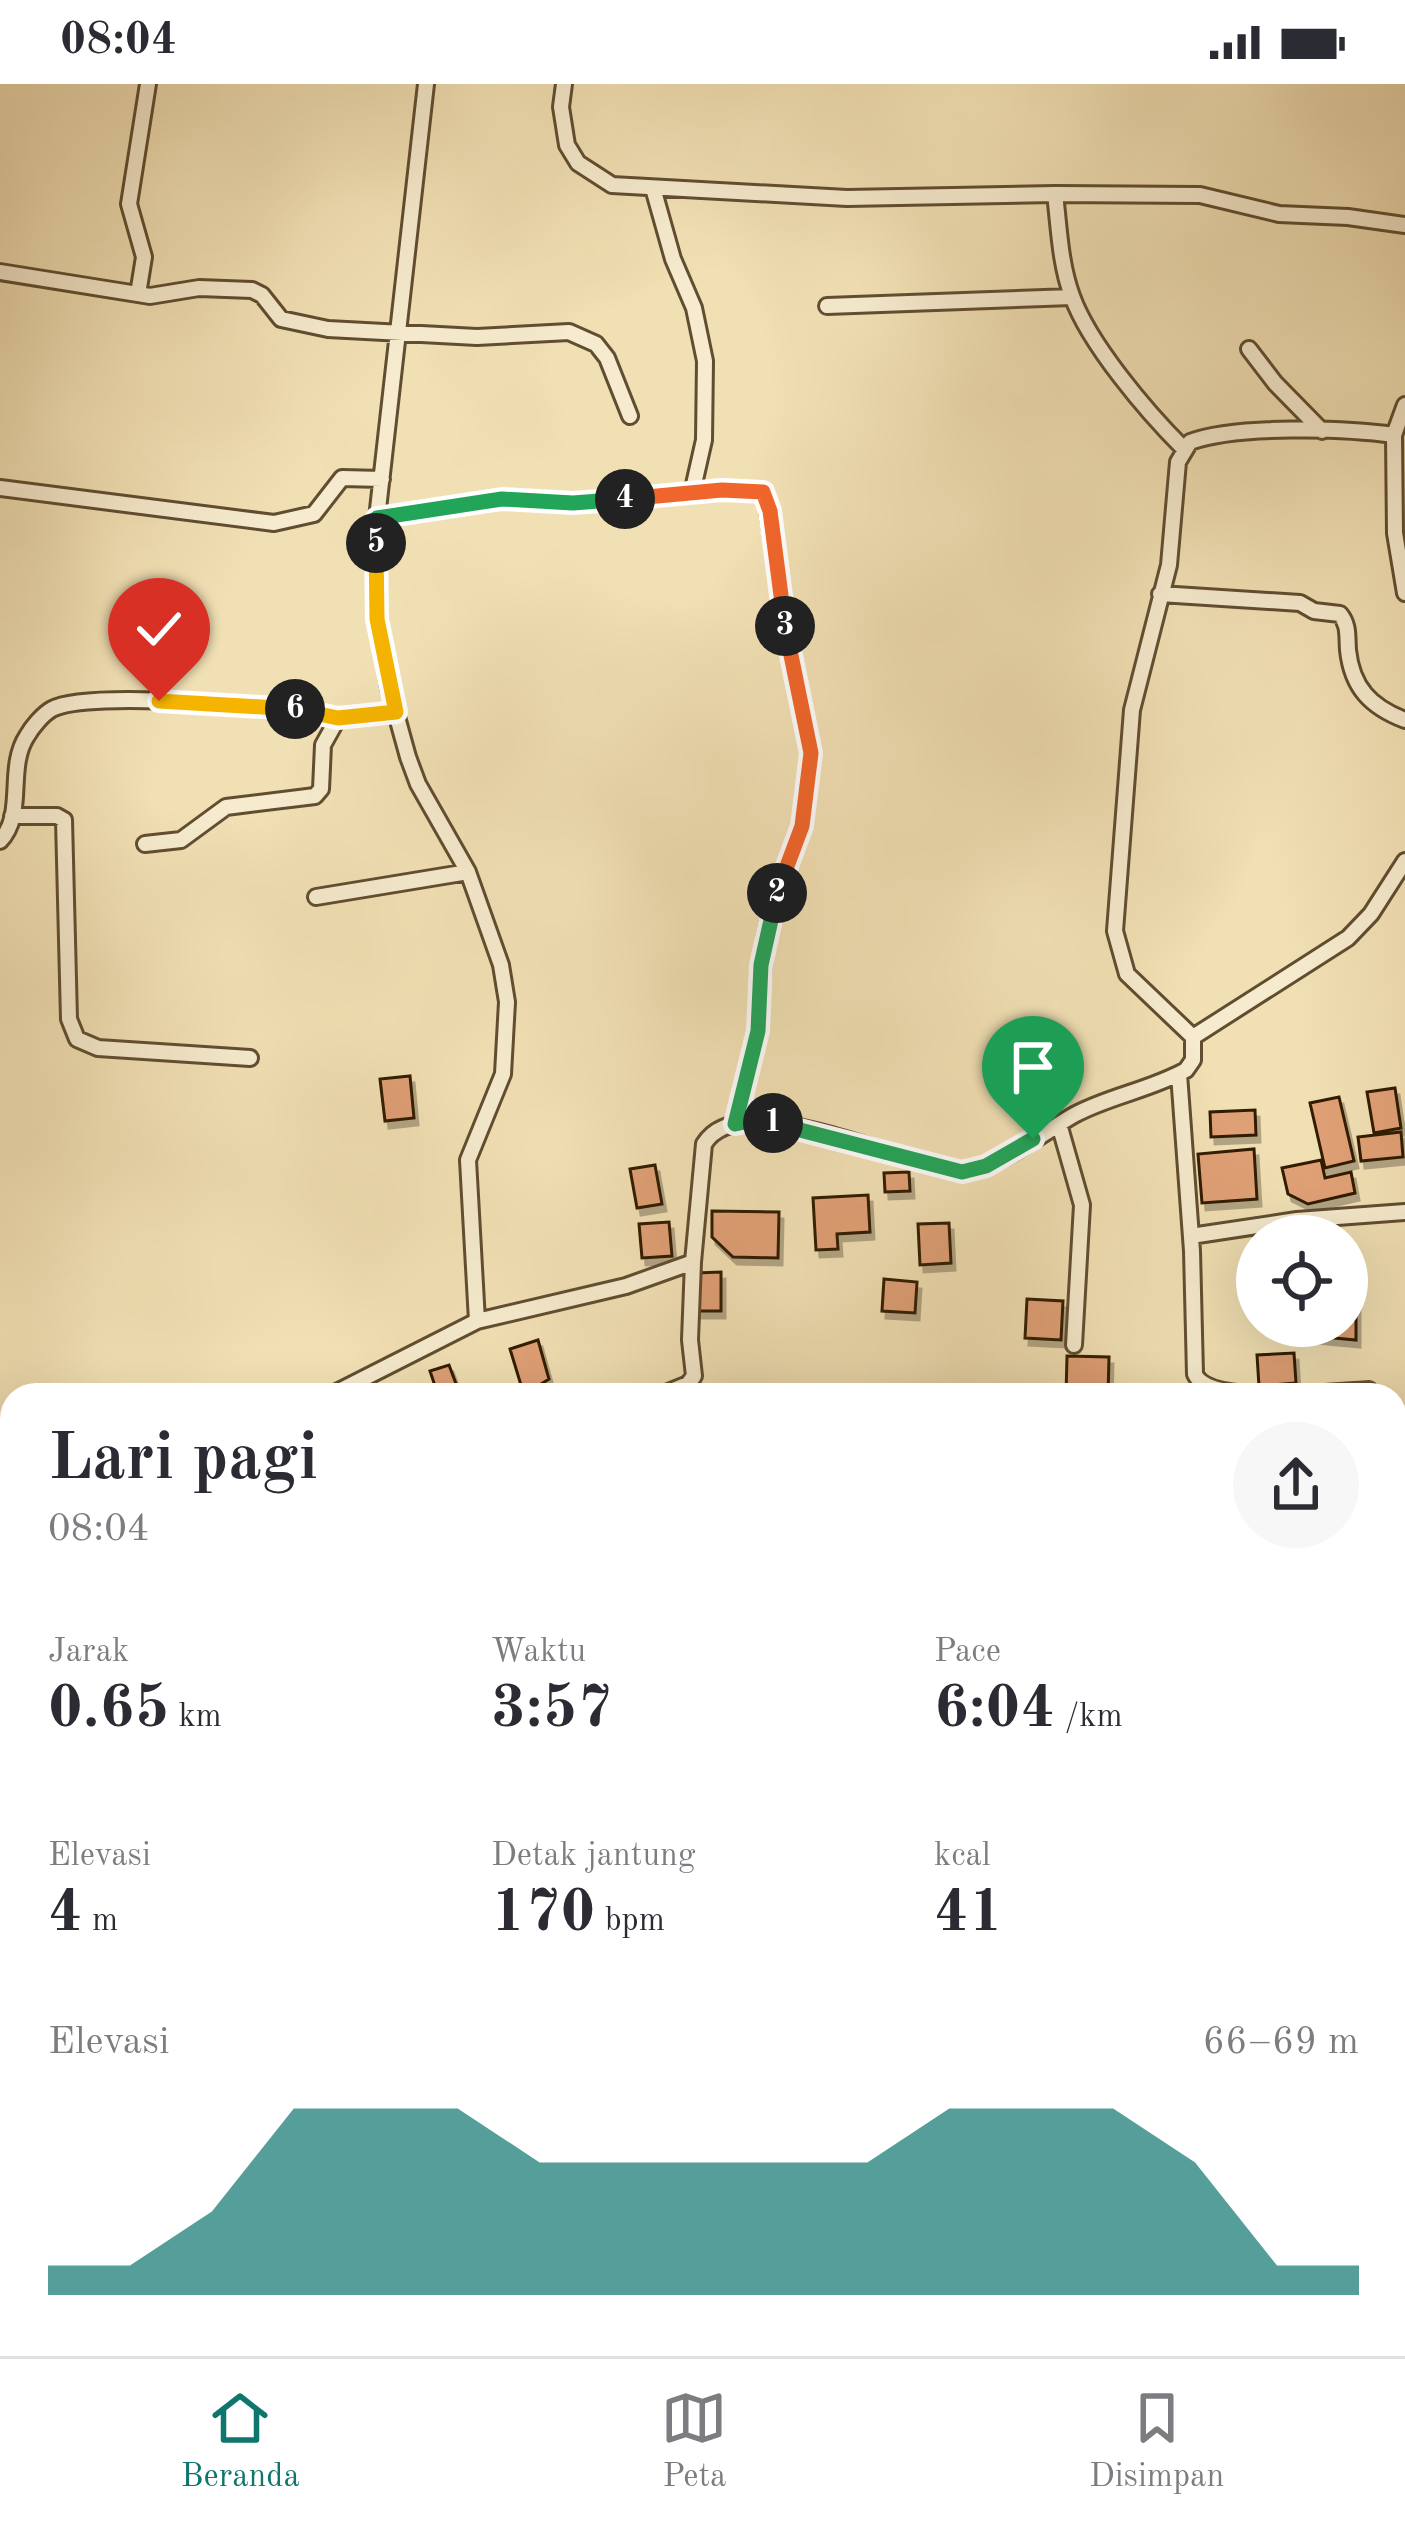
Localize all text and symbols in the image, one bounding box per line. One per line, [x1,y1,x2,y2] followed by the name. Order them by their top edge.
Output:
[60,19,177,64] text: 08:04
[595,469,655,529] pin: 4
[615,482,635,515] text: 4
[346,513,406,573] pin: 5
[366,526,386,559] text: 5
[108,578,210,701] pin
[126,596,192,662] icon: check
[755,596,815,656] pin: 3
[775,609,795,642] text: 3
[265,679,325,739] pin: 6
[285,692,305,725] text: 6
[747,863,807,923] pin: 2
[767,876,787,909] text: 2
[982,1016,1084,1139] pin
[1000,1034,1066,1100] icon: arrive
[743,1093,803,1153] pin: 1
[763,1106,783,1139] text: 1
[1236,1215,1368,1347] map controls
[1236,1215,1368,1347] button: locate
[1233,1422,1359,1548] button: share
[48,1428,318,1494] text: Lari pagi
[48,1510,149,1549] text: 08:04
[48,1636,129,1669] text: Jarak
[491,1636,586,1669] text: Waktu
[934,1636,1001,1669] text: Pace
[48,1680,169,1740] text: 0.65
[491,1680,612,1740] text: 3:57
[934,1680,1055,1740] text: 6:04
[169,1701,222,1734] text: km
[1055,1701,1123,1734] text: /km
[48,1840,151,1873] text: Elevasi
[491,1840,696,1873] text: Detak jantung
[934,1840,991,1873] text: kcal
[48,1884,83,1944] text: 4
[491,1884,595,1944] text: 170
[934,1884,1004,1944] text: 41
[83,1905,118,1938] text: m
[595,1905,665,1938] text: bpm
[48,2023,170,2062] text: Elevasi
[1202,2023,1359,2062] text: 66–69 m
[181,2385,300,2498] tab: Beranda
[661,2385,727,2498] tab: Peta
[1089,2385,1224,2498] tab: Disimpan

